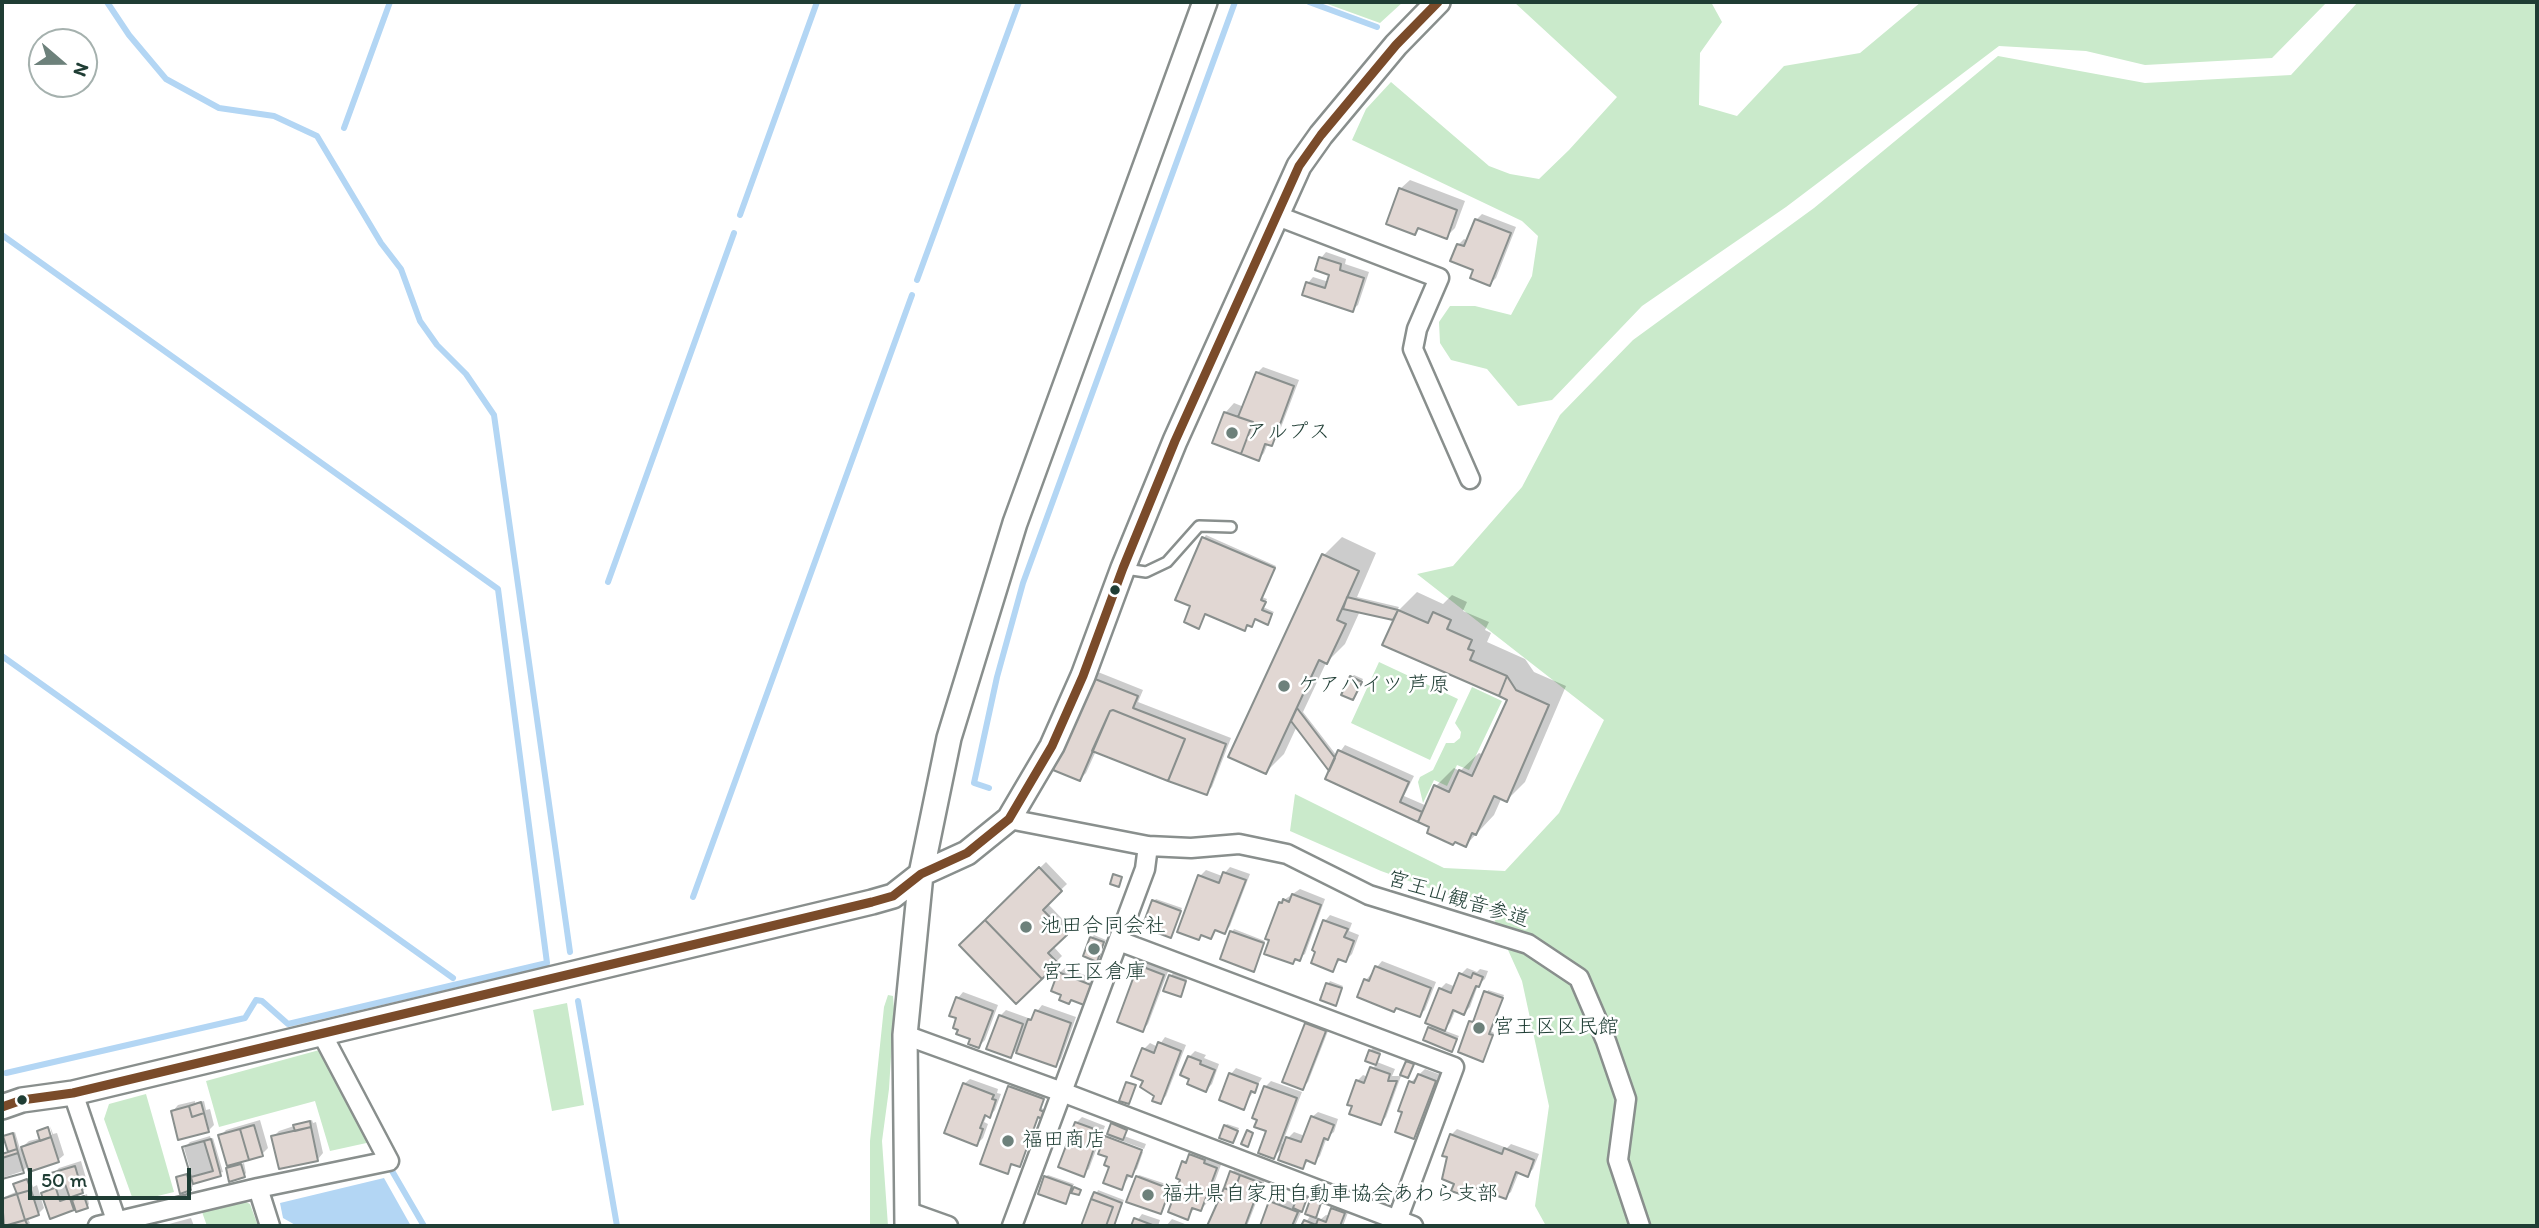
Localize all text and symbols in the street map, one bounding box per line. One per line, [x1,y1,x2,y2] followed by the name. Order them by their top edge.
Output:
[28,28,98,98] north arrow
[68,60,94,80] text: N
[1246,420,1330,446] place label: アルプス
[1224,425,1240,441] marker: アルプス
[1108,583,1122,597] unlabelled marker
[1298,673,1450,699] place label: ケアハイツ 芦原
[1276,678,1292,694] marker: ケアハイツ 芦原
[1384,866,1532,934] street label: 宮王山観音参道
[1040,914,1166,940] place label: 池田合同会社
[1018,919,1034,935] marker: 池田合同会社
[1086,941,1102,957] marker: 宮王区倉庫
[1042,960,1146,986] place label: 宮王区倉庫
[1493,1015,1619,1041] place label: 宮王区区民館
[1471,1020,1487,1036] marker: 宮王区区民館
[15,1093,29,1107] unlabelled marker
[1022,1128,1106,1154] place label: 福田商店
[1000,1133,1016,1149] marker: 福田商店
[32,1154,194,1198] scale bar
[41,1167,87,1192] text: 50 m
[1162,1182,1498,1208] place label: 福井県自家用自動車協会あわら支部
[1140,1187,1156,1203] marker: 福井県自家用自動車協会あわら支部

